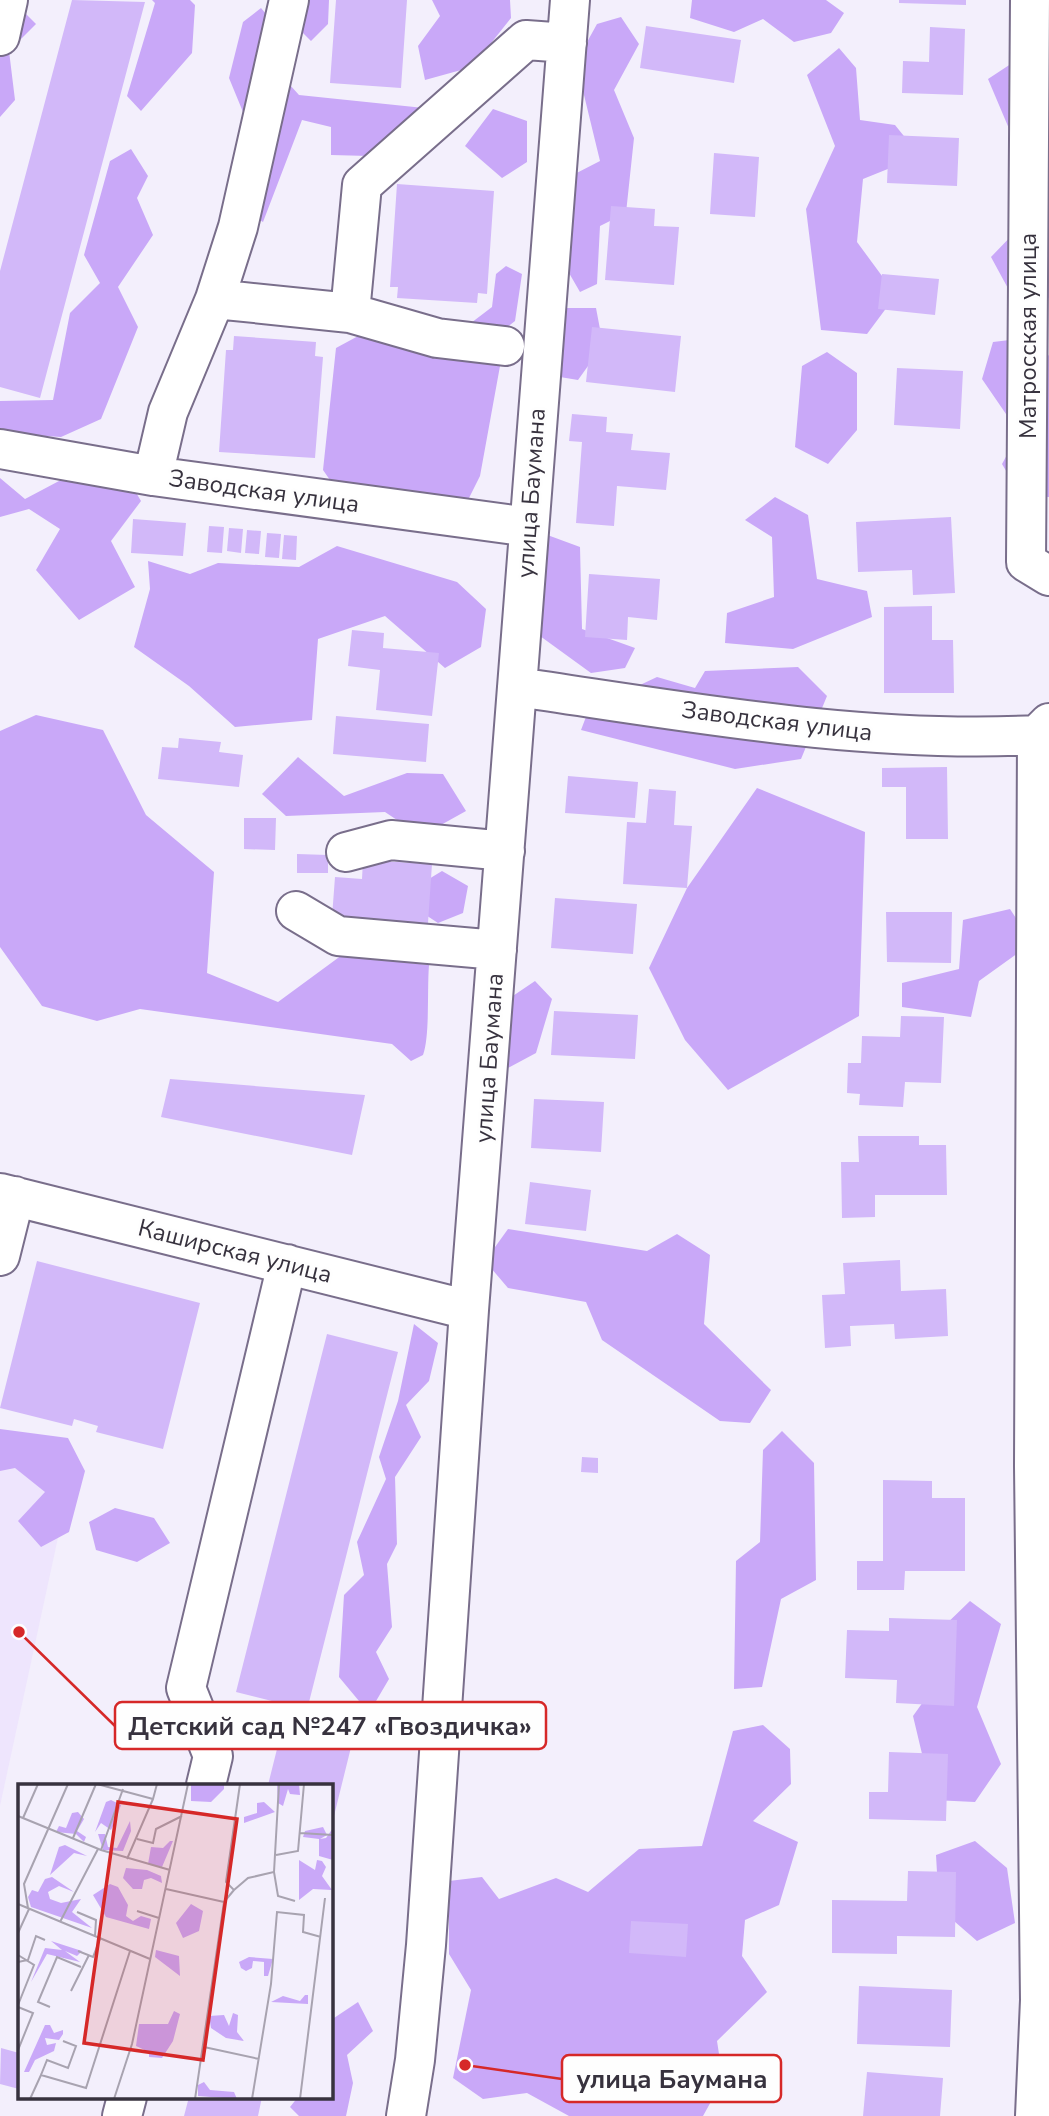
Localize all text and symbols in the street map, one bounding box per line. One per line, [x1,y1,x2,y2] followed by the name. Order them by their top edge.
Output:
[1012,233,1044,439] street label: Матросская улица
[509,407,553,579] street label: улица Баумана
[167,462,361,520] street label: Заводская улица
[680,693,874,749] street label: Заводская улица
[467,972,511,1144] street label: улица Баумана
[135,1211,335,1291] street label: Каширская улица
[115,1702,546,1749] callout: Детский сад №247 «Гвоздичка»
[128,1709,532,1744] text: Детский сад №247 «Гвоздичка»
[18,1784,332,2098] inset map
[562,2055,781,2102] callout: улица Баумана
[576,2062,768,2097] text: улица Баумана

